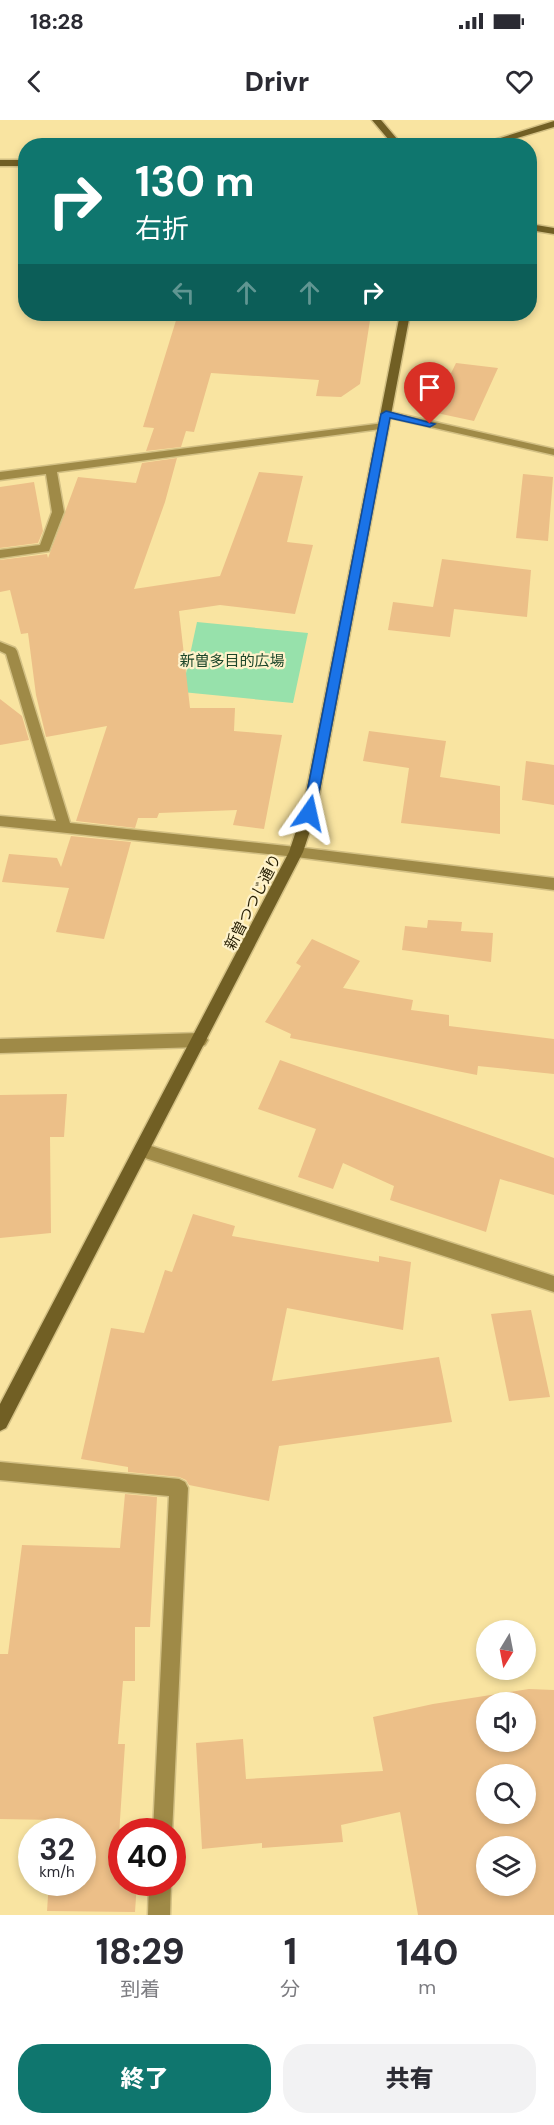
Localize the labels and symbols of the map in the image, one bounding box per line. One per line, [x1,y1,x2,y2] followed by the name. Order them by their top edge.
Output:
[404,362,455,424] pin
[179,651,285,671] park label: 新曽多目的広場
[277,781,341,845] position arrow
[220,851,286,953] street label: 新曽つつじ通り
[476,1620,536,1680] north arrow
[108,1818,186,1896] speed limit sign: 40

